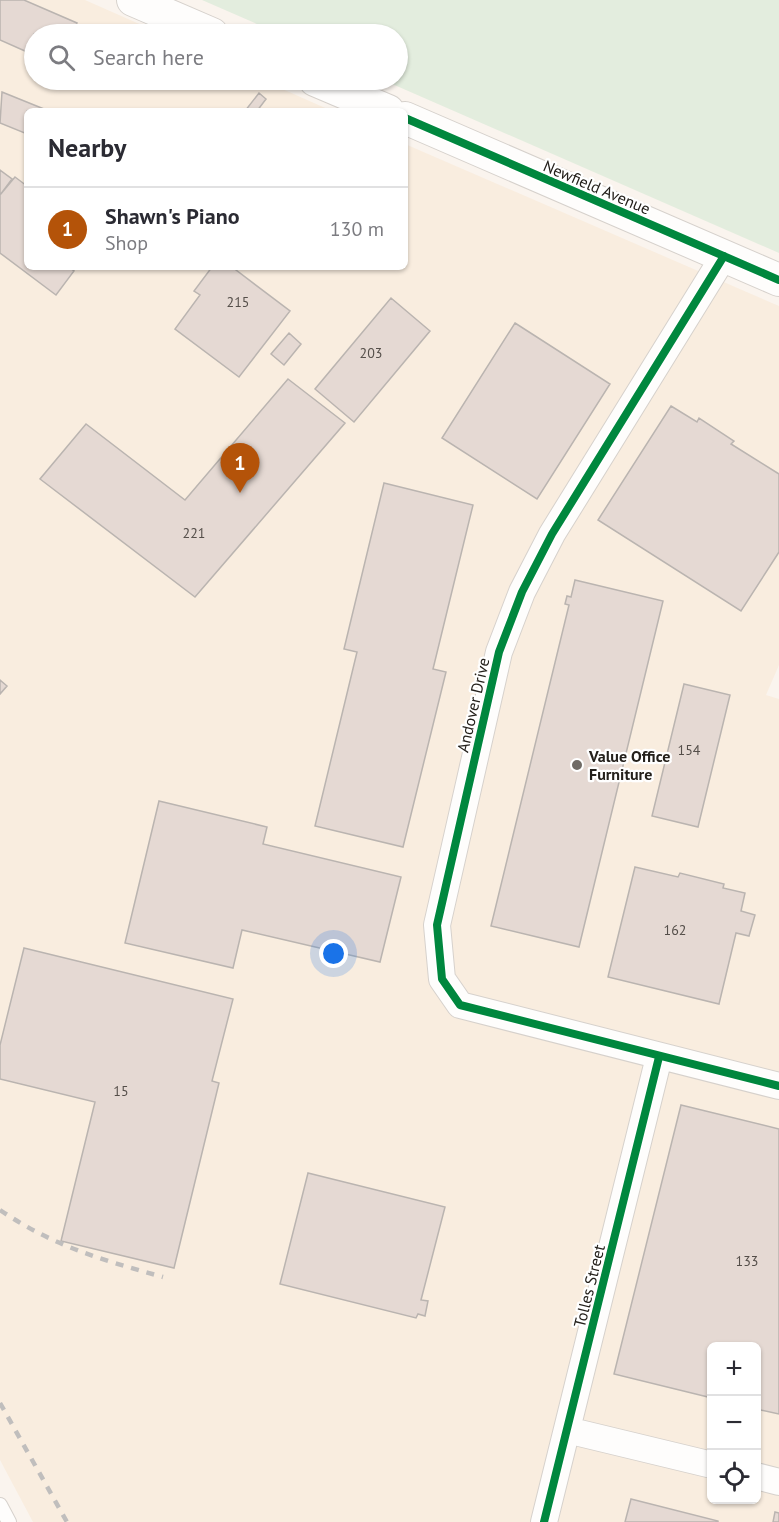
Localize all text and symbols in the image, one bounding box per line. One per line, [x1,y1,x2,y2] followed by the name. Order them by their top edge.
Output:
[24,24,408,90] search box
[45,41,78,74] icon: search
[93,43,204,71] text: Search here
[48,131,126,164] text: Nearby
[541,155,653,219] street label: Newfield Avenue
[105,202,239,230] text: Shawn's Piano
[62,216,73,242] text: 1
[330,216,384,242] text: 130 m
[105,230,148,256] text: Shop
[227,293,249,311] house number: 215
[360,344,382,362] house number: 203
[220,444,260,493] pin: 1
[183,524,205,542] house number: 221
[452,656,494,754] street label: Andover Drive
[678,741,701,759] house number: 154
[588,746,670,784] place label: Value Office Furniture
[570,758,584,772] marker: Value Office Furniture
[664,921,686,939] house number: 162
[319,939,348,968] your location
[113,1082,129,1100] house number: 15
[569,1242,609,1330] street label: Tolles Street
[736,1252,758,1270] house number: 133
[707,1342,761,1504] map controls
[707,1342,761,1396] button: +
[707,1396,761,1450] button: −
[707,1450,761,1504] button: locate

